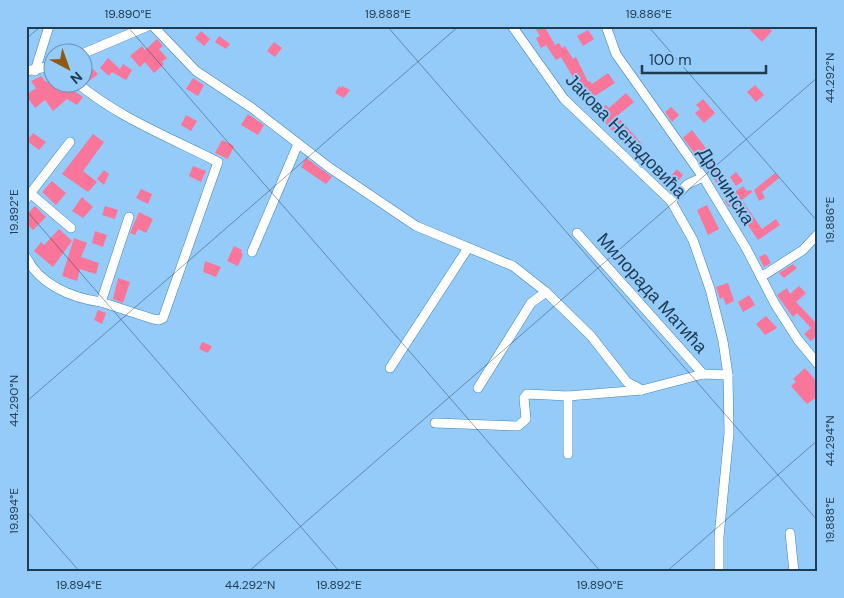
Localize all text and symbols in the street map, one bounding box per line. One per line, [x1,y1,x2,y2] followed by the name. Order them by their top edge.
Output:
[105,6,152,22] text: 19.890°E
[365,6,411,22] text: 19.888°E
[626,6,672,22] text: 19.886°E
[42,42,92,92] north arrow
[642,42,765,74] scale bar
[649,50,692,70] text: 100 m
[822,53,838,103] text: 44.292°N
[67,68,86,88] text: N
[560,69,692,204] street label: Јакова Ненадовића
[692,142,761,230] street label: Дрочинска
[6,189,22,235] text: 19.892°E
[822,197,838,243] text: 19.886°E
[591,228,713,359] street label: Милорада Матића
[6,375,22,427] text: 44.290°N
[822,416,838,466] text: 44.294°N
[6,488,22,534] text: 19.894°E
[822,497,838,543] text: 19.888°E
[56,577,102,593] text: 19.894°E
[225,577,275,593] text: 44.292°N
[316,577,362,593] text: 19.892°E
[577,577,624,593] text: 19.890°E

